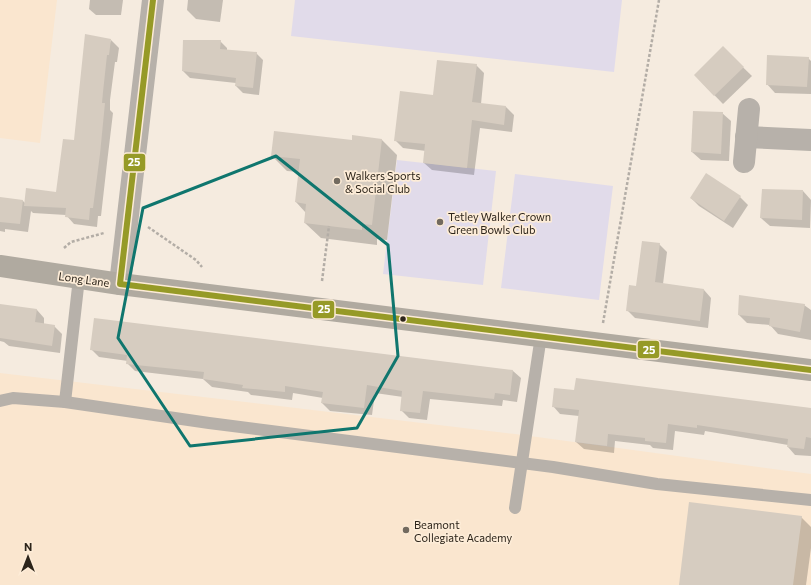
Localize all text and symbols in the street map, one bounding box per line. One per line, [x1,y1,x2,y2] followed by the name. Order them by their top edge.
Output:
[123,153,146,172] line badge: 25
[128,155,140,168] text: 25
[345,169,420,195] place label: Walkers Sports & Social Club
[332,176,342,186] marker: Walkers Sports & Social Club
[448,210,551,236] place label: Tetley Walker Crown Green Bowls Club
[435,217,445,227] marker: Tetley Walker Crown Green Bowls Club
[58,269,111,289] street label: Long Lane
[312,300,335,319] line badge: 25
[318,302,330,315] text: 25
[398,314,408,324] unlabelled marker
[637,340,660,359] line badge: 25
[643,343,655,356] text: 25
[414,518,513,544] place label: Beamont Collegiate Academy
[401,525,411,535] marker: Beamont Collegiate Academy
[8,537,48,577] north arrow
[24,540,32,553] text: N

